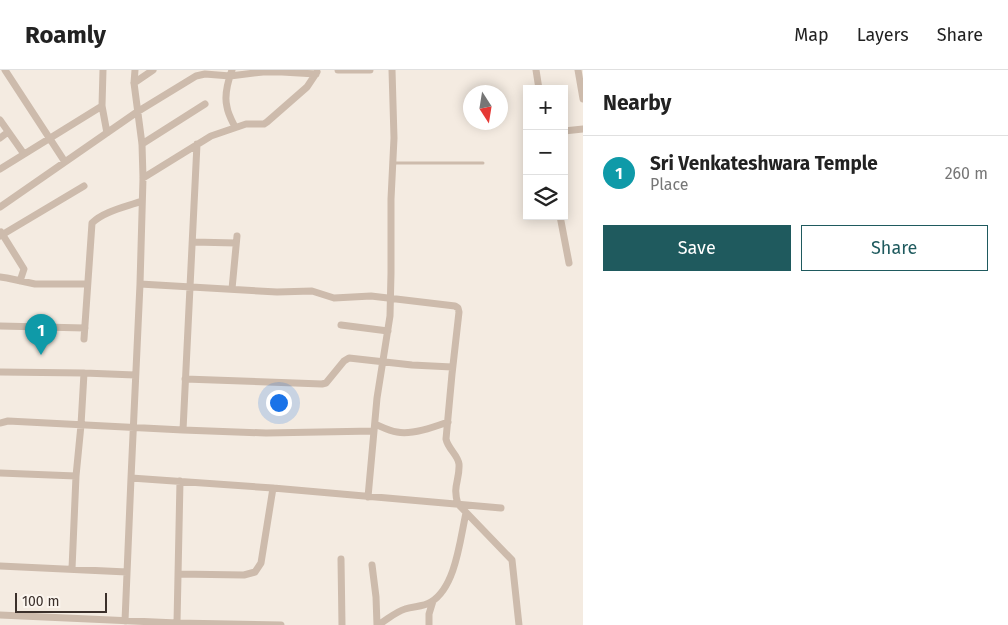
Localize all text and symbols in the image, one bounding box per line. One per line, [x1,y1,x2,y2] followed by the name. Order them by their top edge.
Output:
[25,21,106,49] text: Roamly
[794,24,829,46] text: Map
[857,24,909,46] text: Layers
[937,24,983,46] text: Share
[463,85,508,130] north arrow
[523,85,568,220] map controls
[523,85,568,130] button: +
[603,90,671,116] text: Nearby
[523,130,568,175] button: −
[650,152,878,175] text: Sri Venkateshwara Temple
[615,164,623,183] text: 1
[945,164,988,183] text: 260 m
[523,175,568,220] button: layers
[650,175,689,194] text: Place
[603,225,791,271] button: Save
[801,225,988,271] button: Share
[25,314,57,355] pin: 1
[266,390,292,416] your location
[15,590,108,613] scale bar
[22,593,59,610] text: 100 m

